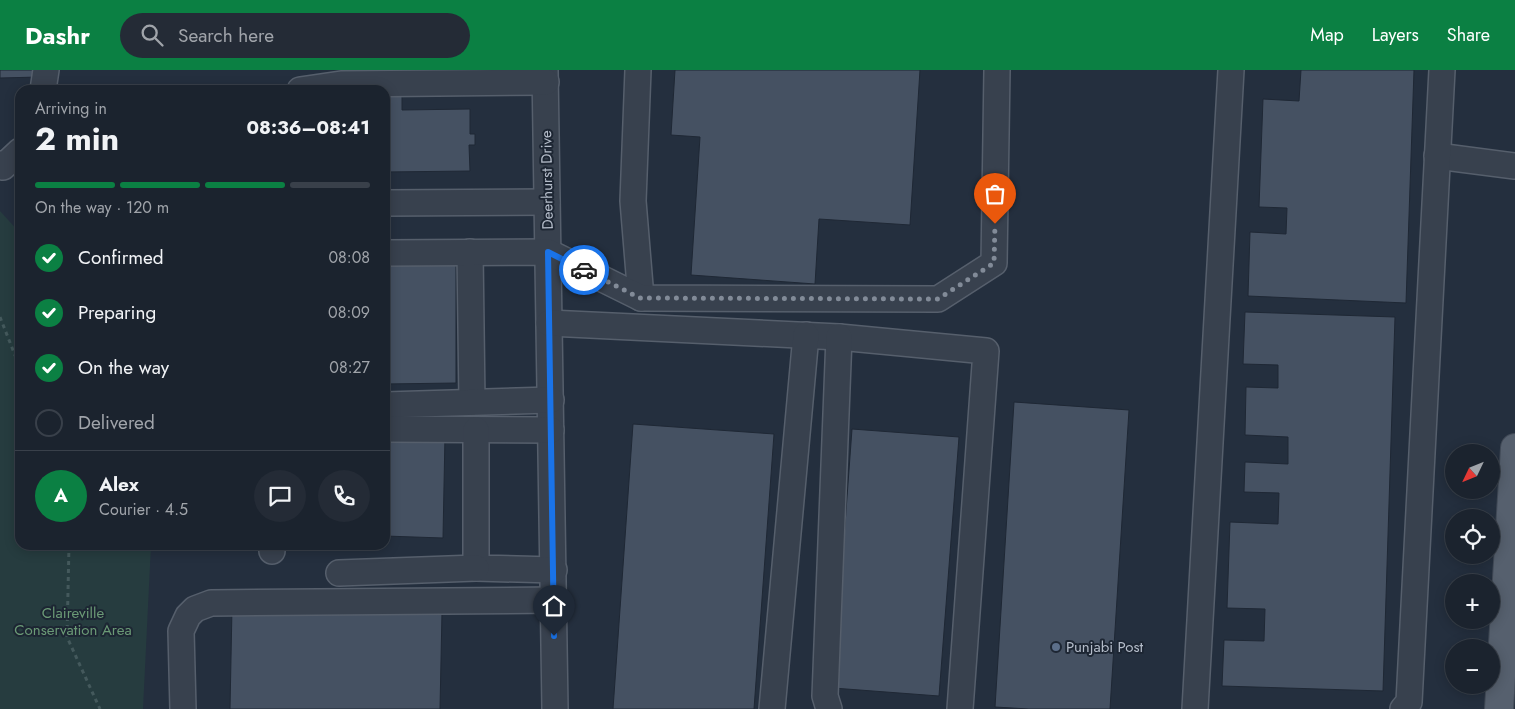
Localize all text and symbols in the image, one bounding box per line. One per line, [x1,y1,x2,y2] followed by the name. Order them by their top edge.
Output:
[120,13,470,58] search box
[25,18,90,53] text: Dashr
[138,21,166,49] icon: search
[178,22,274,49] text: Search here
[1310,22,1344,48] text: Map
[1372,22,1419,48] text: Layers
[1447,22,1490,48] text: Share
[35,97,107,120] text: Arriving in
[246,114,370,141] text: 08:36–08:41
[35,116,119,162] text: 2 min
[535,130,559,230] street label: Deerhurst Drive
[974,173,1016,224] pin
[981,180,1009,208] icon: bag
[35,196,169,219] text: On the way · 120 m
[35,244,63,272] icon: check
[78,244,164,271] text: Confirmed
[559,245,609,295] courier
[329,246,370,269] text: 08:08
[570,256,598,284] icon: car
[35,299,63,327] icon: check
[78,299,156,326] text: Preparing
[328,301,370,324] text: 08:09
[35,354,63,382] icon: check
[78,354,169,381] text: On the way
[329,356,370,379] text: 08:27
[78,409,155,436] text: Delivered
[1445,444,1500,499] north arrow
[1445,444,1500,694] map controls
[254,470,306,522] button: chat
[318,470,370,522] button: phone
[99,471,139,498] text: Alex
[54,482,68,509] text: A
[99,498,188,521] text: Courier · 4.5
[1445,509,1500,564] button: locate
[1445,574,1500,629] button: +
[533,585,575,636] pin
[540,592,568,620] icon: home
[14,602,132,641] park label: Claireville Conservation Area
[1066,636,1144,658] place label: Punjabi Post
[1445,639,1500,694] button: −
[1050,641,1062,653] marker: Punjabi Post

